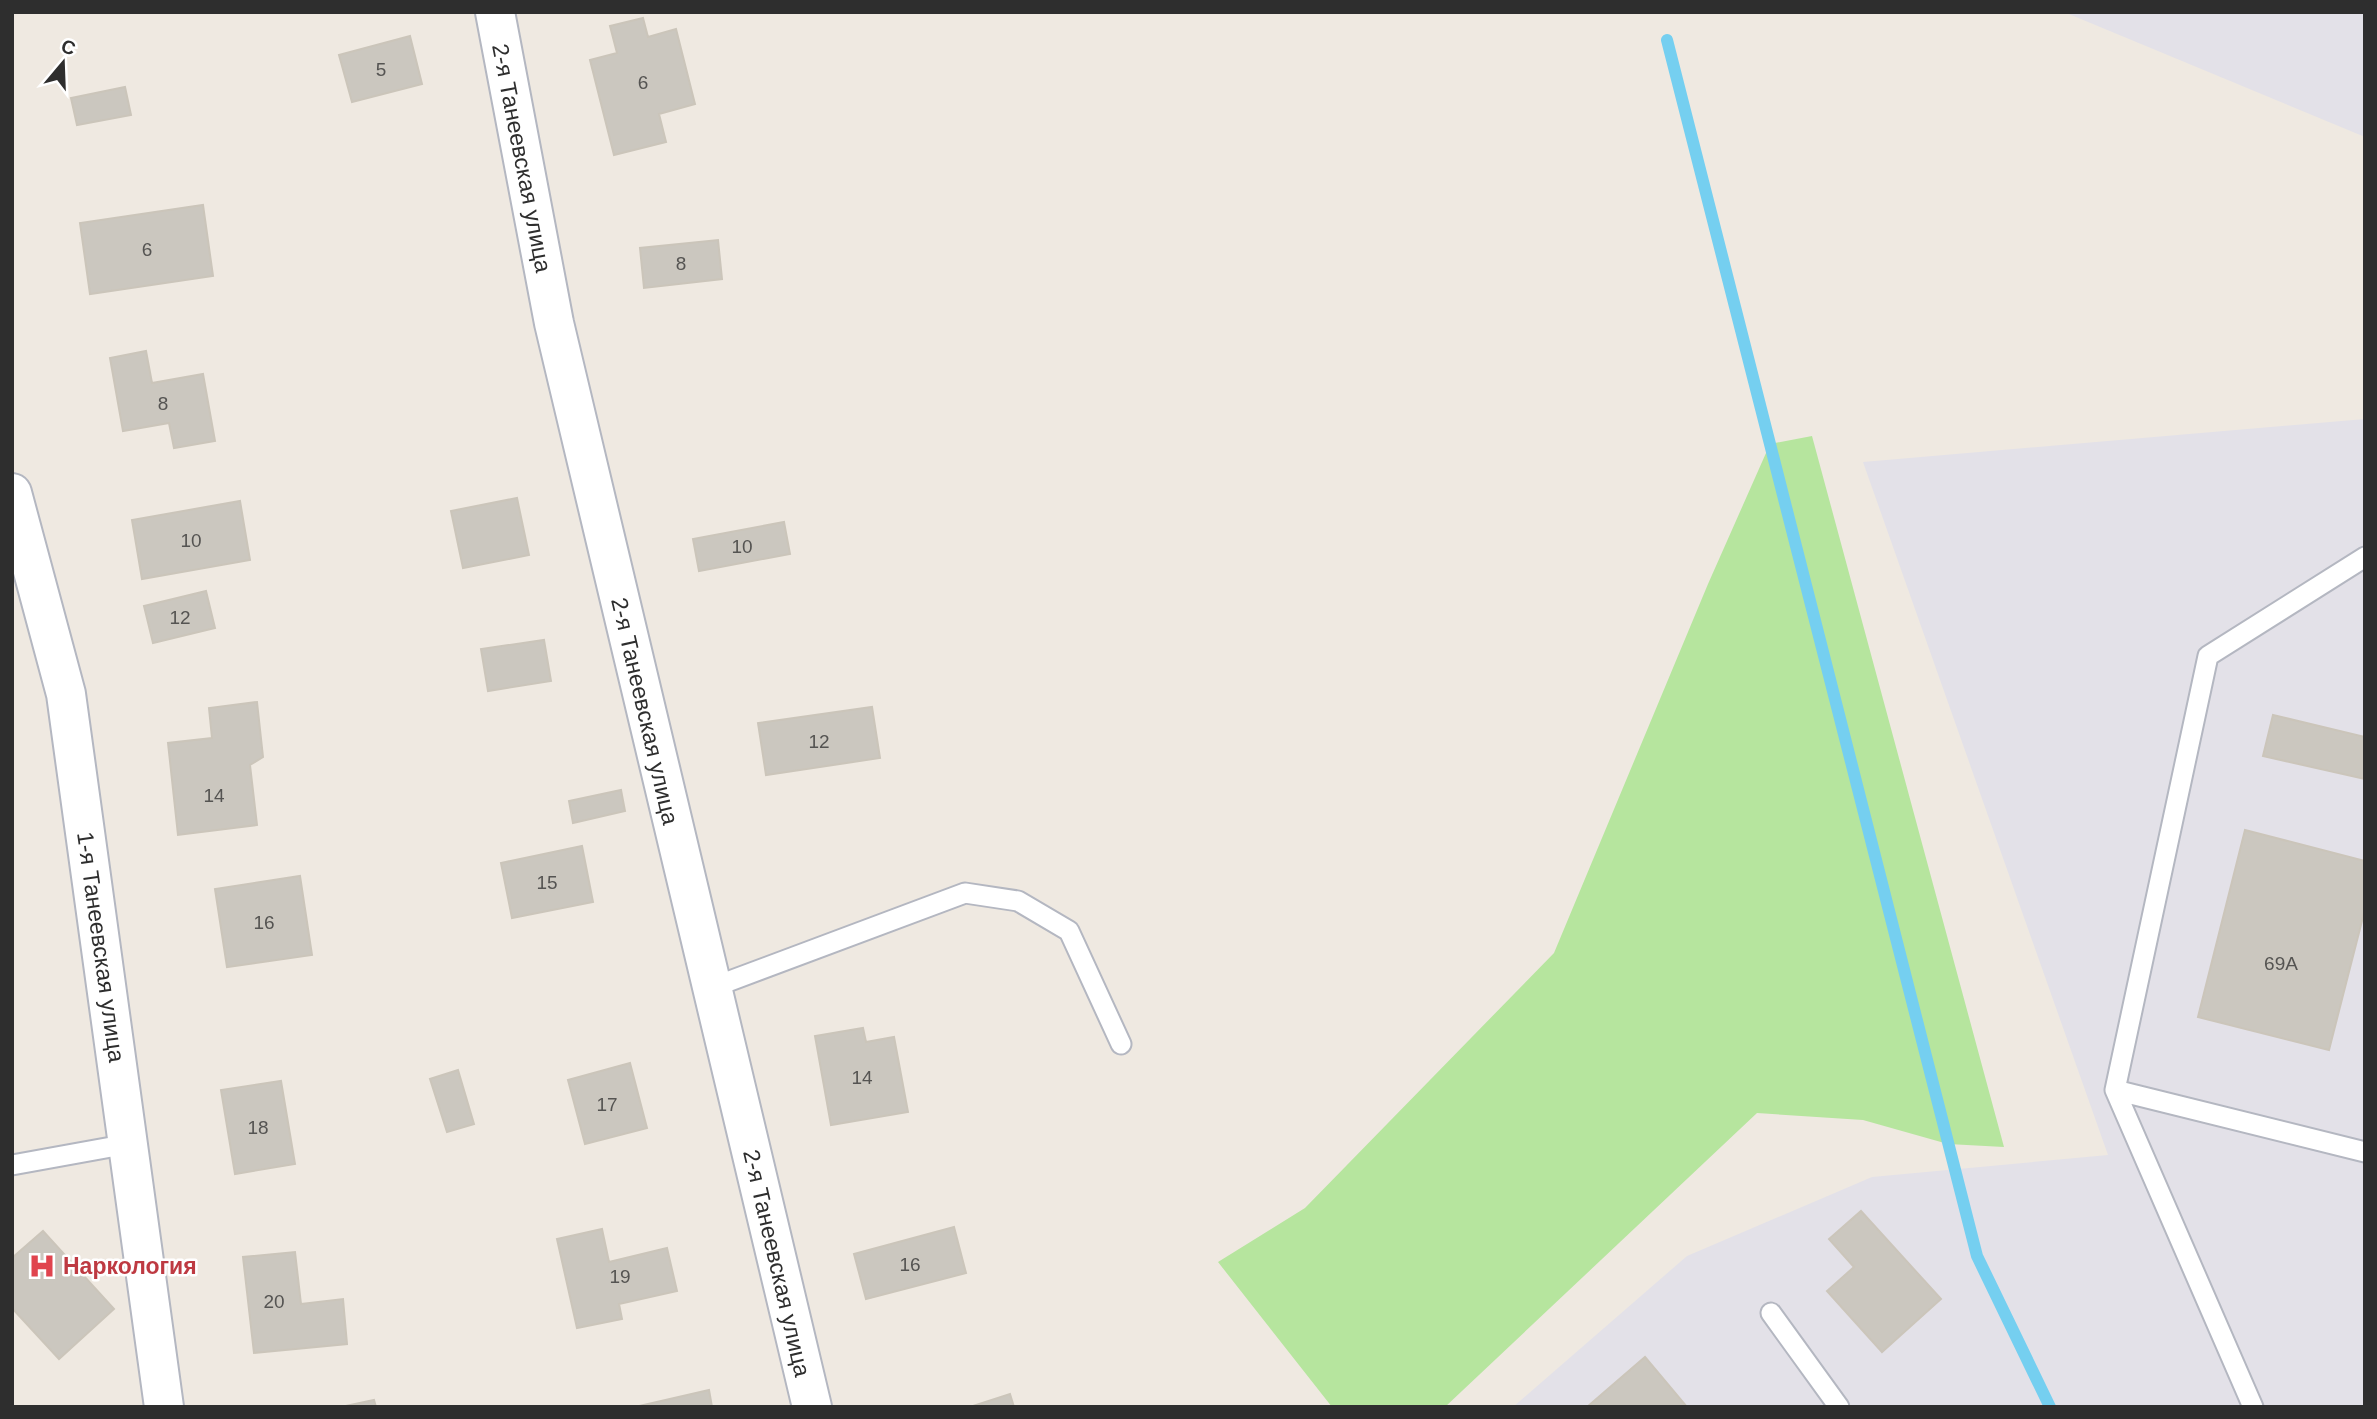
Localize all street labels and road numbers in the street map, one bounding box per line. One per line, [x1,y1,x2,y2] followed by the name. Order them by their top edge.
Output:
[487,42,557,275] street label: 2-я Танеевская улица
[606,595,684,827] street label: 2-я Танеевская улица
[72,830,130,1064] street label: 1-я Танеевская улица
[738,1147,816,1379] street label: 2-я Танеевская улица

